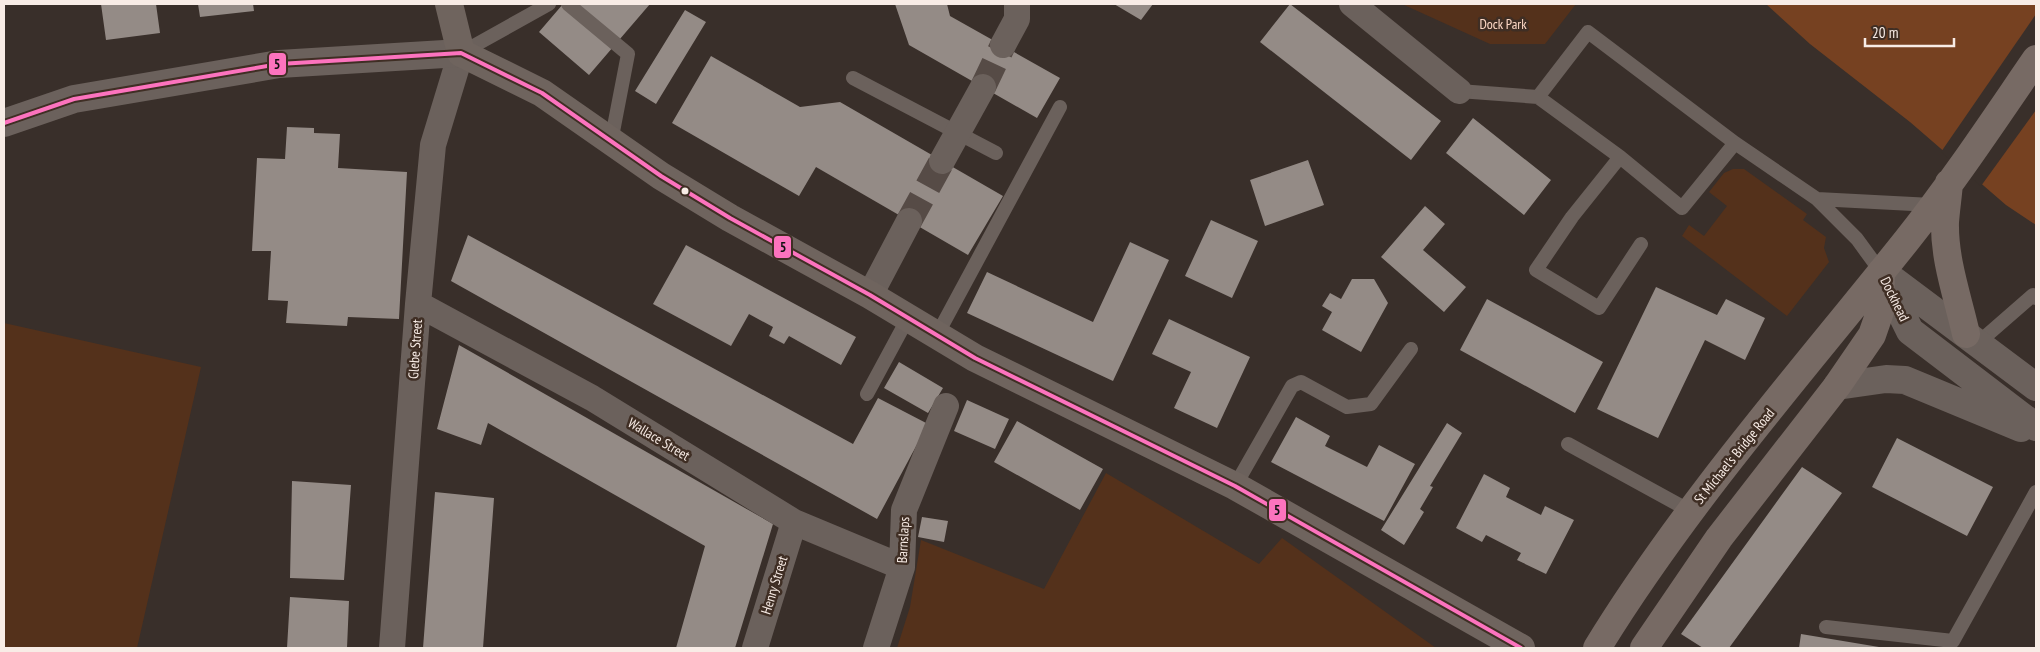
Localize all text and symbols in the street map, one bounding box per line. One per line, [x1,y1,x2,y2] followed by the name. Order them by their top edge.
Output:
[1479,15,1527,33] park label: Dock Park
[1865,15,1954,47] scale bar
[1872,23,1898,42] text: 20 m
[268,52,287,76] line badge: 5
[274,55,280,73] text: 5
[680,186,690,196] unlabelled marker
[773,235,792,259] line badge: 5
[780,238,786,256] text: 5
[1877,274,1913,324] street label: Dockhead
[404,318,426,379] street label: Glebe Street
[1690,404,1778,508] street label: St Michael's Bridge Road
[625,413,693,465] street label: Wallace Street
[1268,498,1287,522] line badge: 5
[1274,501,1280,519] text: 5
[893,516,913,564] street label: Barnslaps
[757,554,791,616] street label: Henry Street

